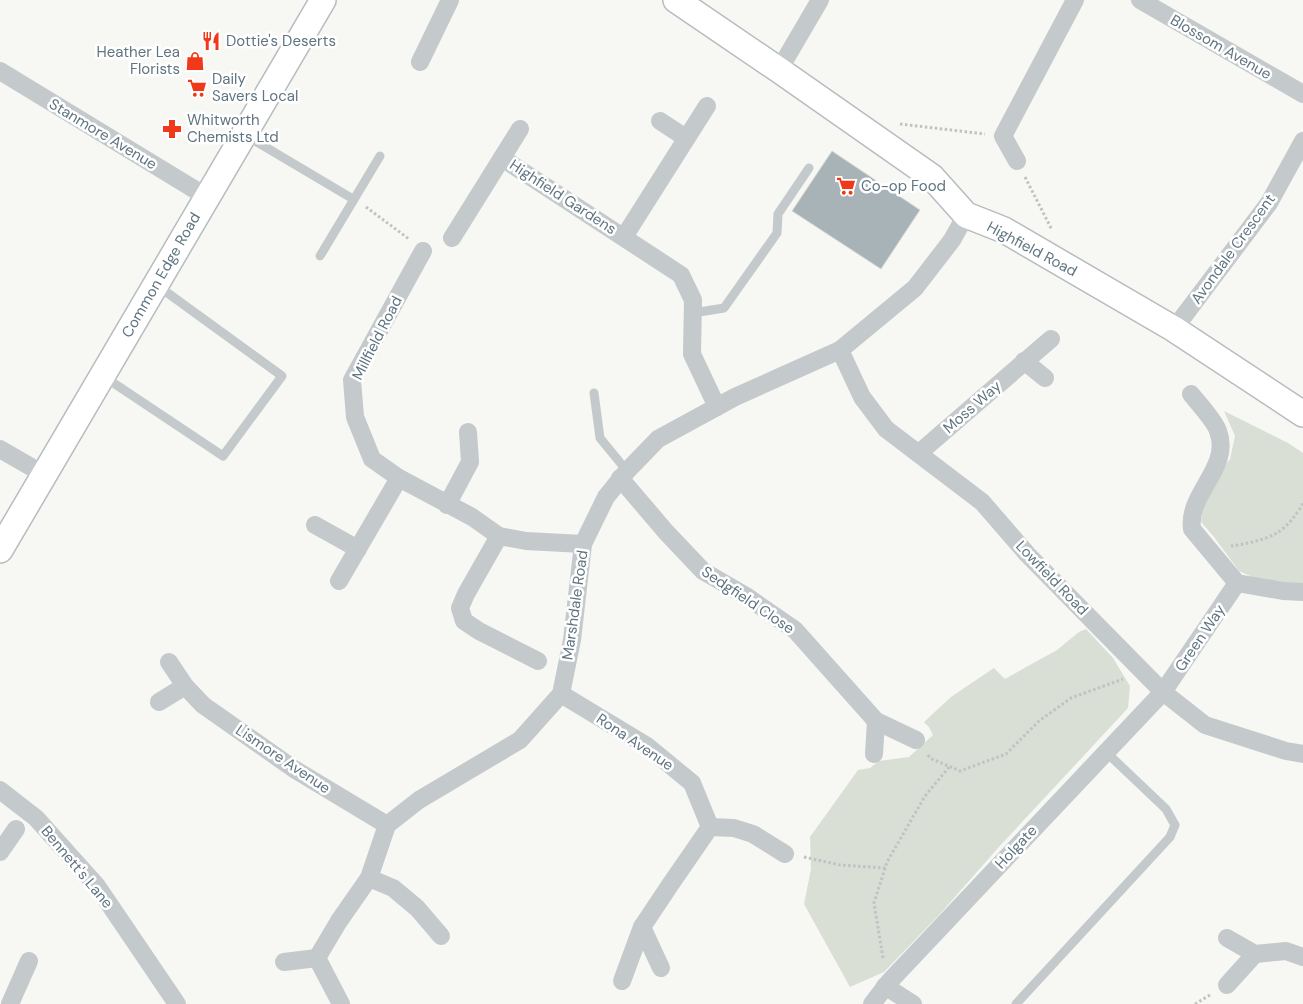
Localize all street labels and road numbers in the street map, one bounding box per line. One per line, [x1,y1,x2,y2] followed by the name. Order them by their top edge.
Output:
[1167,10,1275,84] street label: Blossom Avenue
[45,94,161,174] street label: Stanmore Avenue
[506,155,620,239] street label: Highfield Gardens
[1186,190,1280,308] street label: Avondale Crescent
[117,209,205,341] street label: Common Edge Road
[983,217,1081,281] street label: Highfield Road
[347,293,407,383] street label: Millfield Road
[939,376,1006,438] street label: Moss Way
[1011,536,1093,620] street label: Lowfield Road
[557,549,593,661] street label: Marshdale Road
[698,562,798,638] street label: Sedgfield Close
[1170,600,1230,675] street label: Green Way
[592,709,678,775] street label: Rona Avenue
[232,720,334,798] street label: Lismore Avenue
[991,821,1041,873] street label: Holgate
[37,822,117,912] street label: Bennett's Lane

